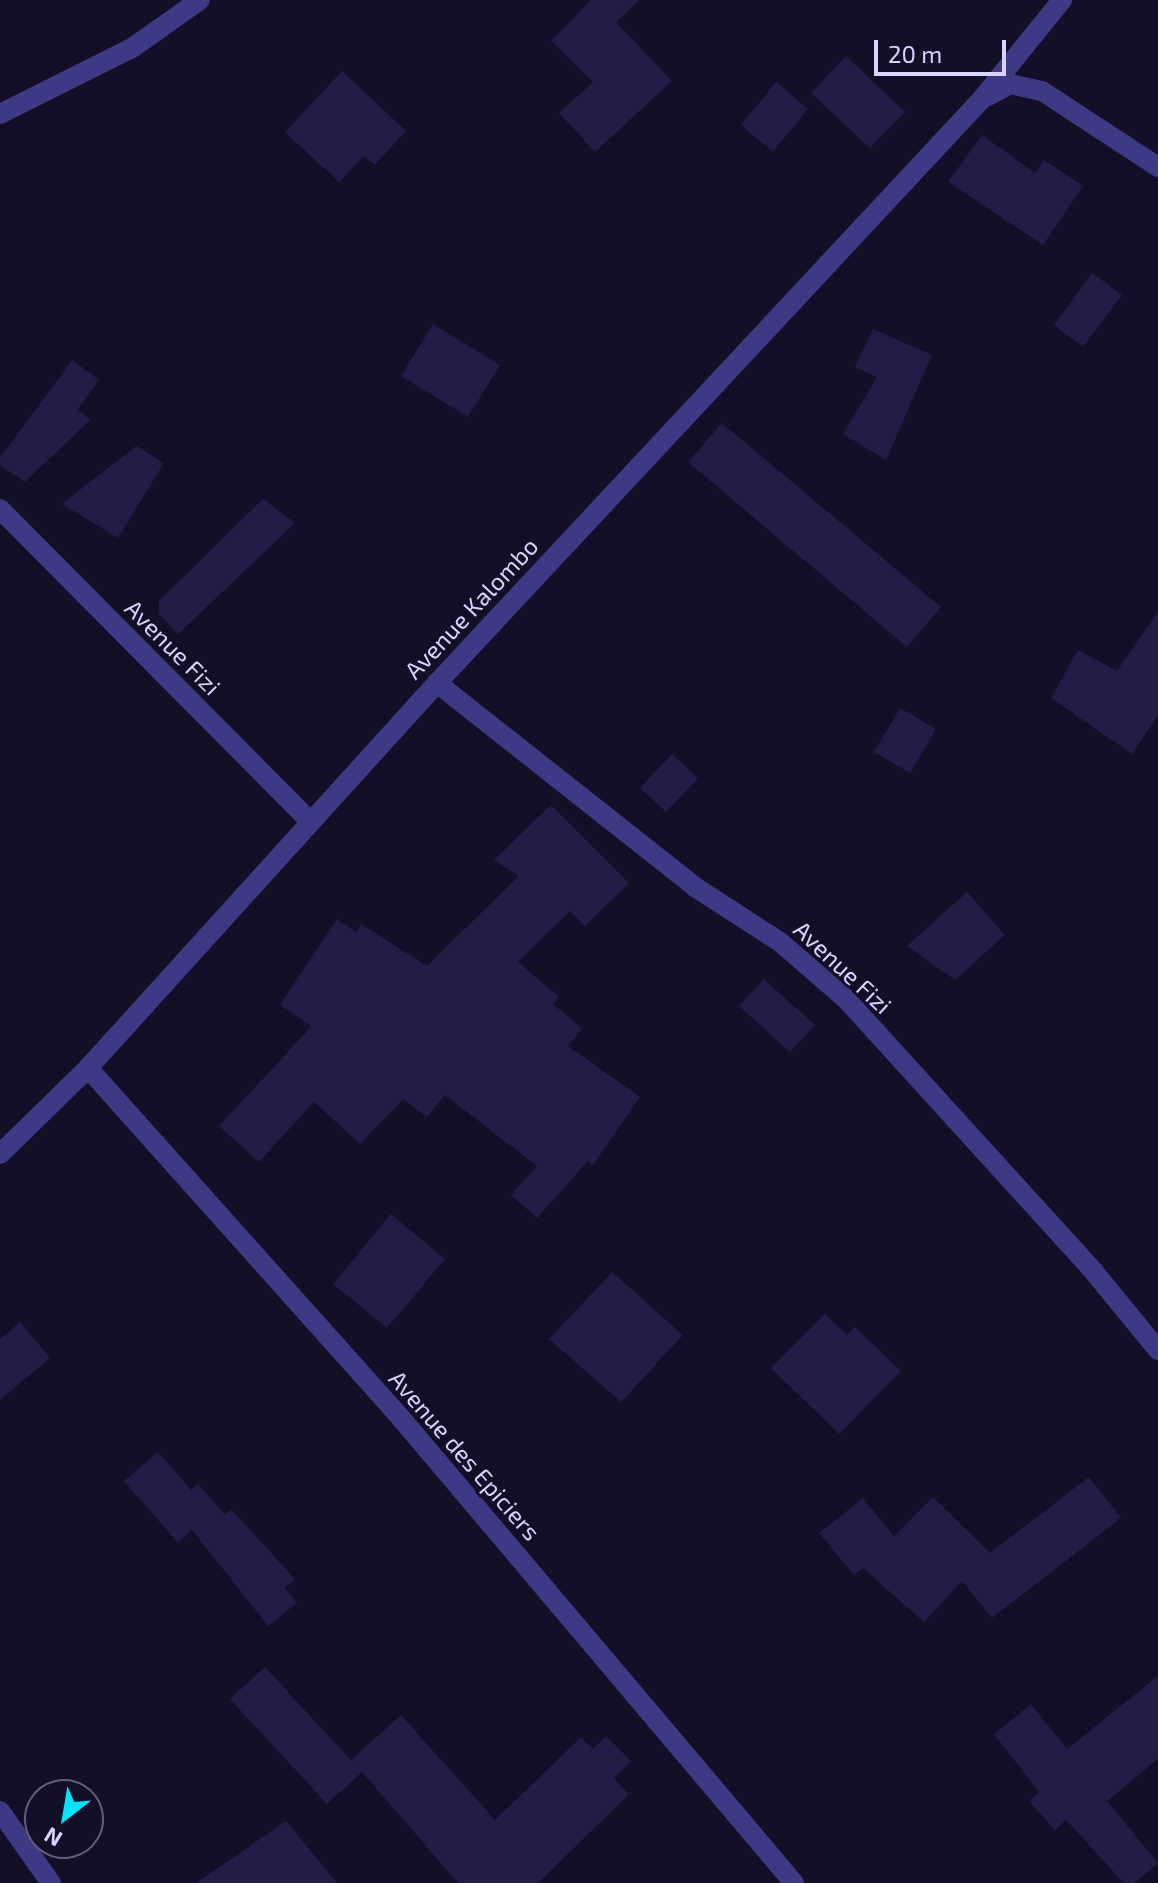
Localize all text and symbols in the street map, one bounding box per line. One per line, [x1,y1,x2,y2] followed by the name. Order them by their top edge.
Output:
[878,24,1010,74] scale bar
[888,39,942,68] text: 20 m
[398,532,544,684] street label: Avenue Kalombo
[119,593,227,701] street label: Avenue Fizi
[788,915,898,1019] street label: Avenue Fizi
[383,1364,547,1546] street label: Avenue des Epiciers
[24,1779,104,1859] north arrow
[39,1823,66,1853] text: N

